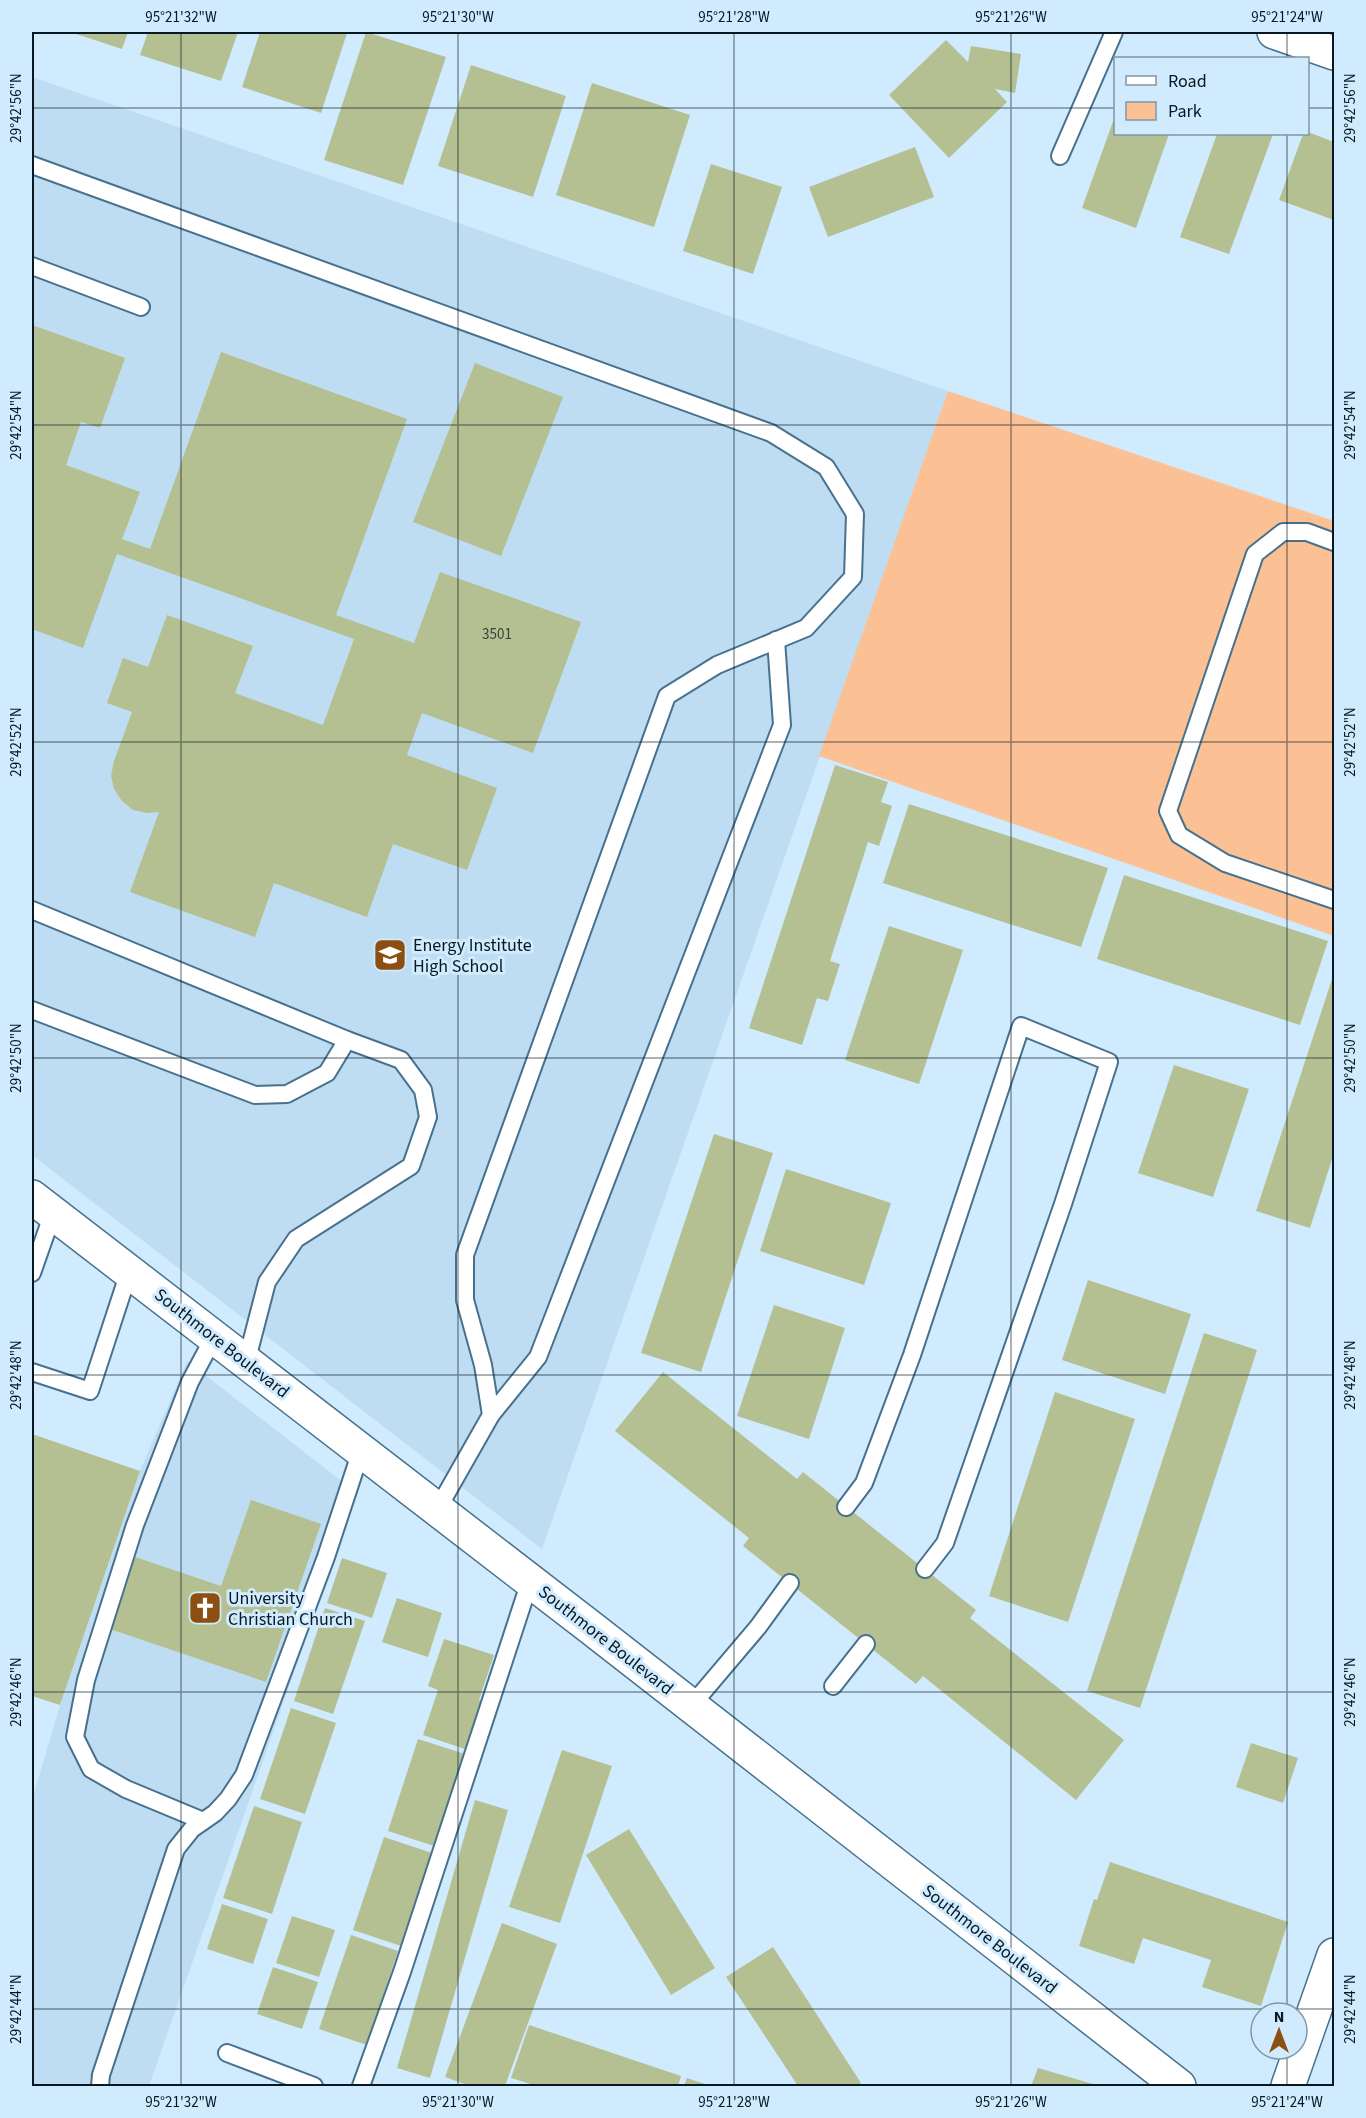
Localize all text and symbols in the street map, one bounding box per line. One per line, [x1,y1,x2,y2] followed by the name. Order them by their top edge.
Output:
[145,7,217,28] text: 95°21'32"W
[422,7,494,28] text: 95°21'30"W
[698,7,770,28] text: 95°21'28"W
[975,7,1047,28] text: 95°21'26"W
[1251,7,1323,28] text: 95°21'24"W
[1114,57,1309,135] legend
[1168,69,1207,94] text: Road
[6,73,27,143] text: 29°42'56"N
[1340,73,1361,143] text: 29°42'56"N
[1168,99,1202,124] text: Park
[6,390,27,460] text: 29°42'54"N
[1340,390,1361,460] text: 29°42'54"N
[482,624,512,645] house number: 3501
[6,707,27,777] text: 29°42'52"N
[1340,707,1361,777] text: 29°42'52"N
[413,933,532,979] place label: Energy Institute High School
[372,937,408,973] school or university icon: Energy Institute High School
[6,1023,27,1093] text: 29°42'50"N
[1340,1023,1361,1093] text: 29°42'50"N
[149,1283,294,1404] street label: Southmore Boulevard
[6,1340,27,1410] text: 29°42'48"N
[1340,1340,1361,1410] text: 29°42'48"N
[533,1580,678,1701] street label: Southmore Boulevard
[228,1586,353,1632] place label: University Christian Church
[187,1590,223,1626] church icon: University Christian Church
[6,1657,27,1727] text: 29°42'46"N
[1340,1657,1361,1727] text: 29°42'46"N
[917,1879,1062,2000] street label: Southmore Boulevard
[6,1974,27,2044] text: 29°42'44"N
[1340,1974,1361,2044] text: 29°42'44"N
[1249,2001,1309,2061] north arrow
[1274,2006,1284,2028] text: N
[145,2092,217,2113] text: 95°21'32"W
[422,2092,494,2113] text: 95°21'30"W
[698,2092,770,2113] text: 95°21'28"W
[975,2092,1047,2113] text: 95°21'26"W
[1251,2092,1323,2113] text: 95°21'24"W

